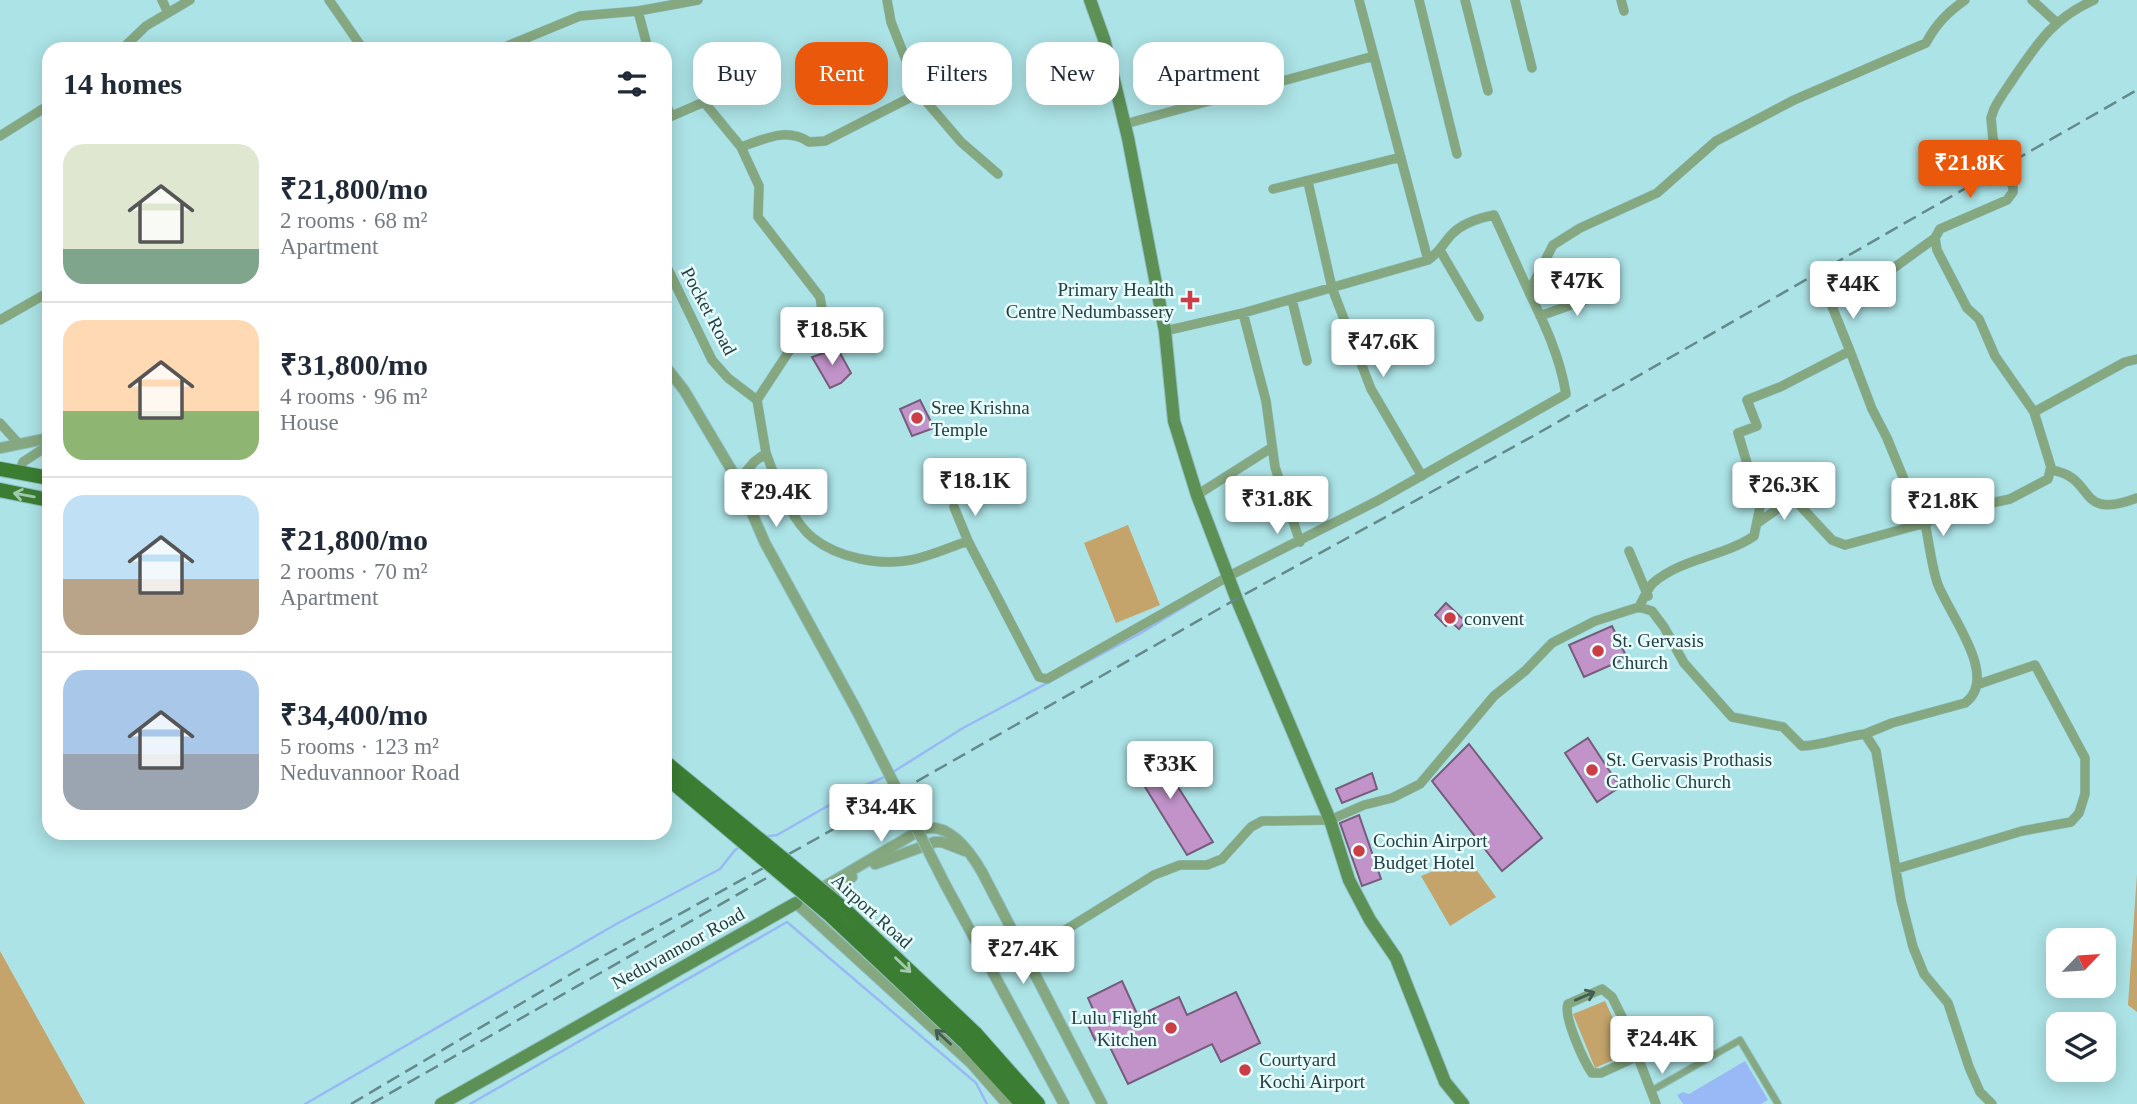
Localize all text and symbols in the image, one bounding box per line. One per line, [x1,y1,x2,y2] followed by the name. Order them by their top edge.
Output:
[693,42,781,105] chip: Buy
[795,42,888,105] chip: Rent
[902,42,1012,105] chip: Filters
[1026,42,1119,105] chip: New
[1133,42,1284,105] chip: Apartment
[613,65,651,103] icon: filters
[63,67,182,100] text: 14 homes
[1913,140,2027,200] pin: ₹21.8K
[1934,150,2006,175] text: ₹21.8K
[119,172,203,256] icon: home
[280,172,428,205] text: ₹21,800/mo
[280,208,427,233] text: 2 rooms · 68 m²
[280,234,378,259] text: Apartment
[1536,258,1618,318] pin: ₹47K
[1812,262,1894,321] pin: ₹44K
[677,263,741,359] street label: Pocket Road
[1550,268,1604,293] text: ₹47K
[1826,271,1880,296] text: ₹44K
[1006,279,1174,322] place label: Primary Health Centre Nedumbassery
[1180,290,1200,310] marker: Primary Health Centre Nedumbassery
[775,308,889,367] pin: ₹18.5K
[796,317,868,342] text: ₹18.5K
[1326,320,1440,379] pin: ₹47.6K
[1347,329,1419,354] text: ₹47.6K
[119,348,203,432] icon: home
[280,348,428,381] text: ₹31,800/mo
[280,384,427,409] text: 4 rooms · 96 m²
[931,397,1030,440] place label: Sree Krishna Temple
[280,410,339,435] text: House
[909,410,925,426] marker: Sree Krishna Temple
[918,458,1032,518] pin: ₹18.1K
[1727,462,1841,522] pin: ₹26.3K
[939,468,1011,493] text: ₹18.1K
[719,470,833,529] pin: ₹29.4K
[1748,472,1820,497] text: ₹26.3K
[1220,476,1334,536] pin: ₹31.8K
[1886,478,2000,538] pin: ₹21.8K
[740,479,812,504] text: ₹29.4K
[1241,486,1313,511] text: ₹31.8K
[13,488,36,501] one-way arrow
[1907,488,1979,513] text: ₹21.8K
[119,523,203,607] icon: home
[280,523,428,556] text: ₹21,800/mo
[280,559,427,584] text: 2 rooms · 70 m²
[280,585,378,610] text: Apartment
[1464,608,1525,629] place label: convent
[1442,610,1458,626] marker: convent
[1612,630,1704,673] place label: St. Gervasis Church
[1590,643,1606,659] marker: St. Gervasis Church
[119,698,203,782] icon: home
[280,698,428,731] text: ₹34,400/mo
[280,734,439,759] text: 5 rooms · 123 m²
[1129,742,1211,801] pin: ₹33K
[1606,749,1772,792] place label: St. Gervasis Prothasis Catholic Church
[1143,751,1197,776] text: ₹33K
[280,760,460,785] text: Neduvannoor Road
[1584,762,1600,778] marker: St. Gervasis Prothasis Catholic Church
[824,784,938,844] pin: ₹34.4K
[845,794,917,819] text: ₹34.4K
[1373,830,1488,873] place label: Cochin Airport Budget Hotel
[1351,843,1367,859] marker: Cochin Airport Budget Hotel
[828,869,917,953] street label: Airport Road
[608,903,748,993] street label: Neduvannoor Road
[966,926,1080,986] pin: ₹27.4K
[2046,928,2116,998] north arrow
[2046,928,2116,1082] map controls
[987,936,1059,961] text: ₹27.4K
[894,957,911,974] one-way arrow
[1573,989,1595,1002] one-way arrow
[1071,1007,1158,1050] place label: Lulu Flight Kitchen
[2046,1012,2116,1082] button: layers
[1605,1016,1719,1076] pin: ₹24.4K
[1163,1020,1179,1036] marker: Lulu Flight Kitchen
[1626,1026,1698,1051] text: ₹24.4K
[934,1029,952,1045] one-way arrow
[1259,1049,1366,1092] place label: Courtyard Kochi Airport
[1237,1062,1253,1078] marker: Courtyard Kochi Airport

